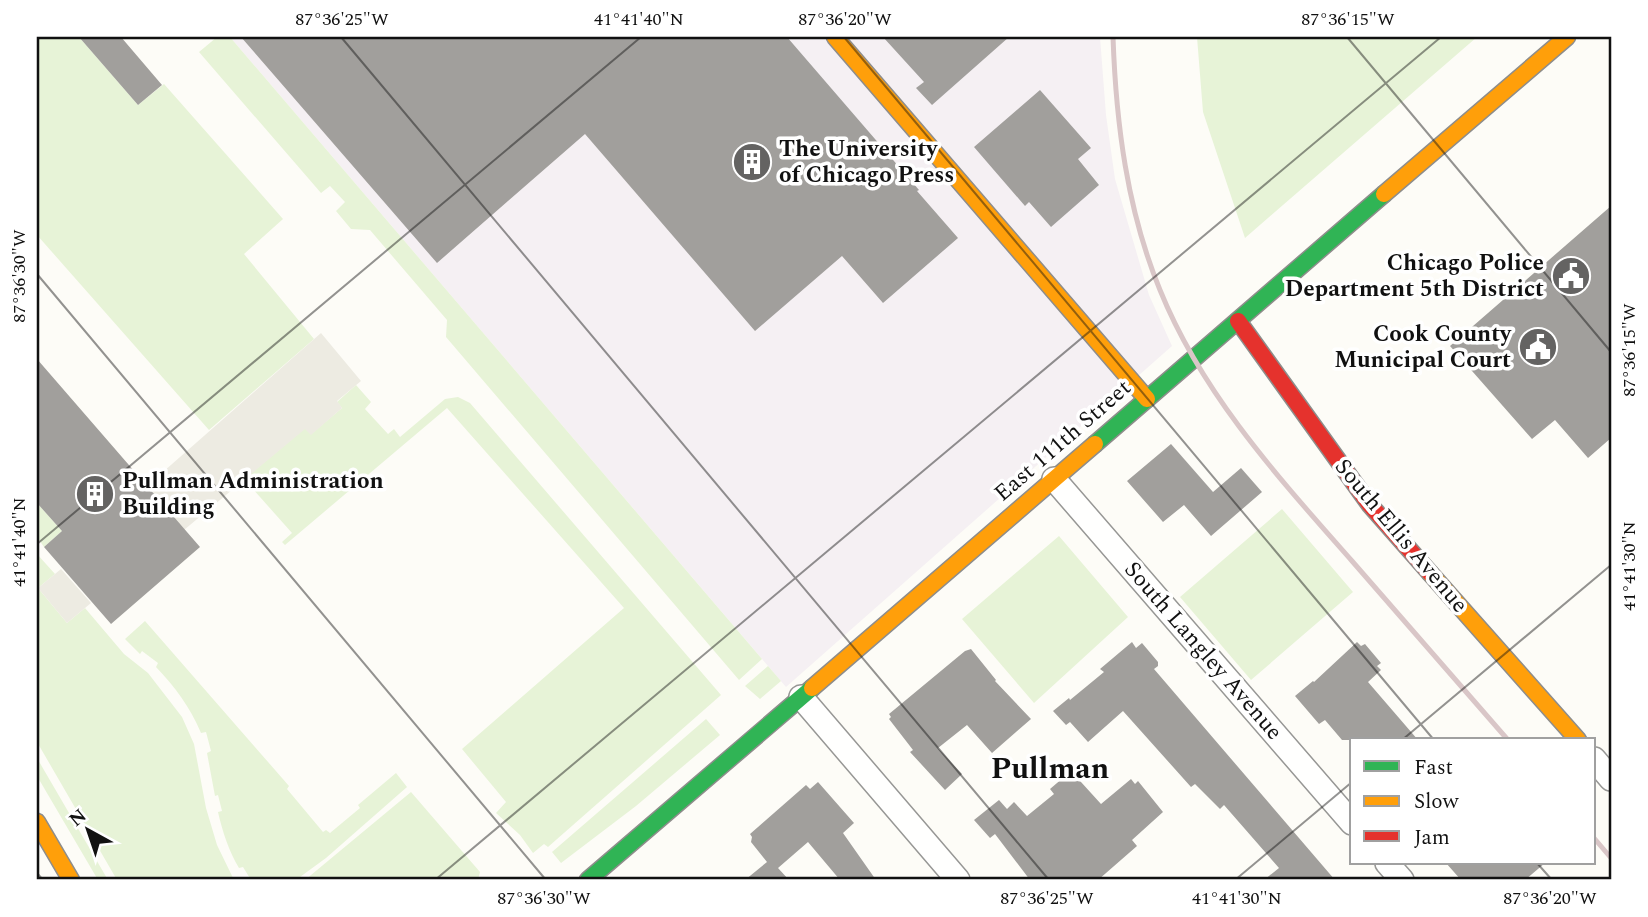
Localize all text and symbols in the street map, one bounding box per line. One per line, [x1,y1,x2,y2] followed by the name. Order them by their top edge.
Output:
[295,6,389,33] text: 87°36'25"W
[594,6,684,33] text: 41°41'40"N
[798,6,892,33] text: 87°36'20"W
[1301,6,1395,33] text: 87°36'15"W
[779,132,954,193] place label: The University of Chicago Press
[731,141,773,183] building icon: The University of Chicago Press
[6,229,33,323] text: 87°36'30"W
[1285,246,1544,307] place label: Chicago Police Department 5th District
[1550,255,1592,297] public building icon: Chicago Police Department 5th District
[1616,303,1643,397] text: 87°36'15"W
[1334,317,1512,378] place label: Cook County Municipal Court
[1517,326,1559,368] public building icon: Cook County Municipal Court
[987,371,1139,511] street label: East 111th Street
[1326,451,1476,621] street label: South Ellis Avenue
[122,464,384,525] place label: Pullman Administration Building
[74,473,116,515] building icon: Pullman Administration Building
[6,497,33,587] text: 41°41'40"N
[1616,521,1643,611] text: 41°41'30"N
[1115,554,1291,748] street label: South Langley Avenue
[1350,738,1596,864] legend
[991,746,1109,792] district label: Pullman
[1414,752,1453,784] text: Fast
[1414,786,1460,818] text: Slow
[52,794,122,864] north arrow
[63,802,93,834] text: N
[1414,822,1450,854] text: Jam
[497,885,591,912] text: 87°36'30"W
[1000,885,1094,912] text: 87°36'25"W
[1192,885,1282,912] text: 41°41'30"N
[1503,885,1597,912] text: 87°36'20"W

